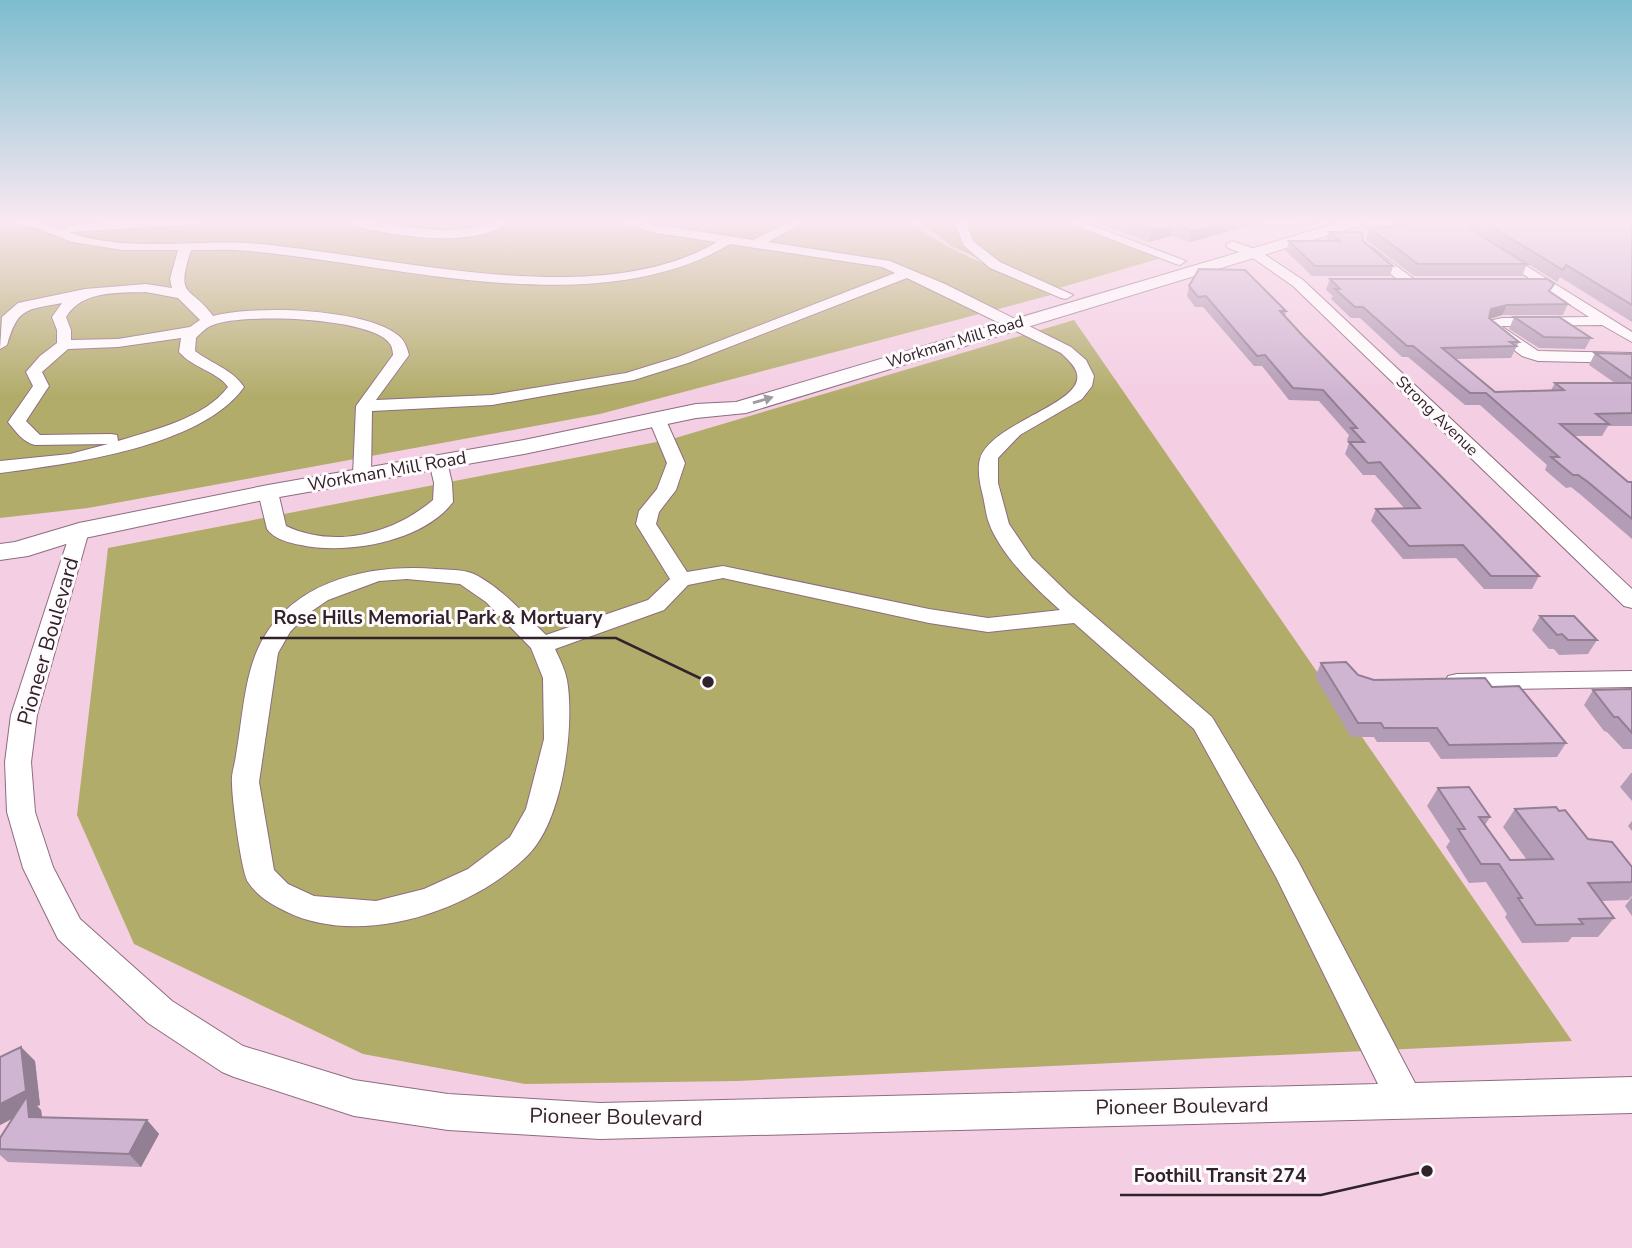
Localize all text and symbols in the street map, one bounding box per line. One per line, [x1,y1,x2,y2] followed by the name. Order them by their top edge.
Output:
[883,311,1027,373] street label: Workman Mill Road
[1391,371,1483,461] street label: Strong Avenue
[752,395,773,405] one-way arrow
[306,445,468,497] street label: Workman Mill Road
[11,554,85,728] street label: Pioneer Boulevard
[260,598,616,638] callout: Rose Hills Memorial Park & Mortuary
[274,605,603,631] text: Rose Hills Memorial Park & Mortuary
[1095,1090,1269,1122] street label: Pioneer Boulevard
[529,1101,703,1133] street label: Pioneer Boulevard
[1120,1155,1321,1195] callout: Foothill Transit 274
[1134,1163,1306,1189] text: Foothill Transit 274

